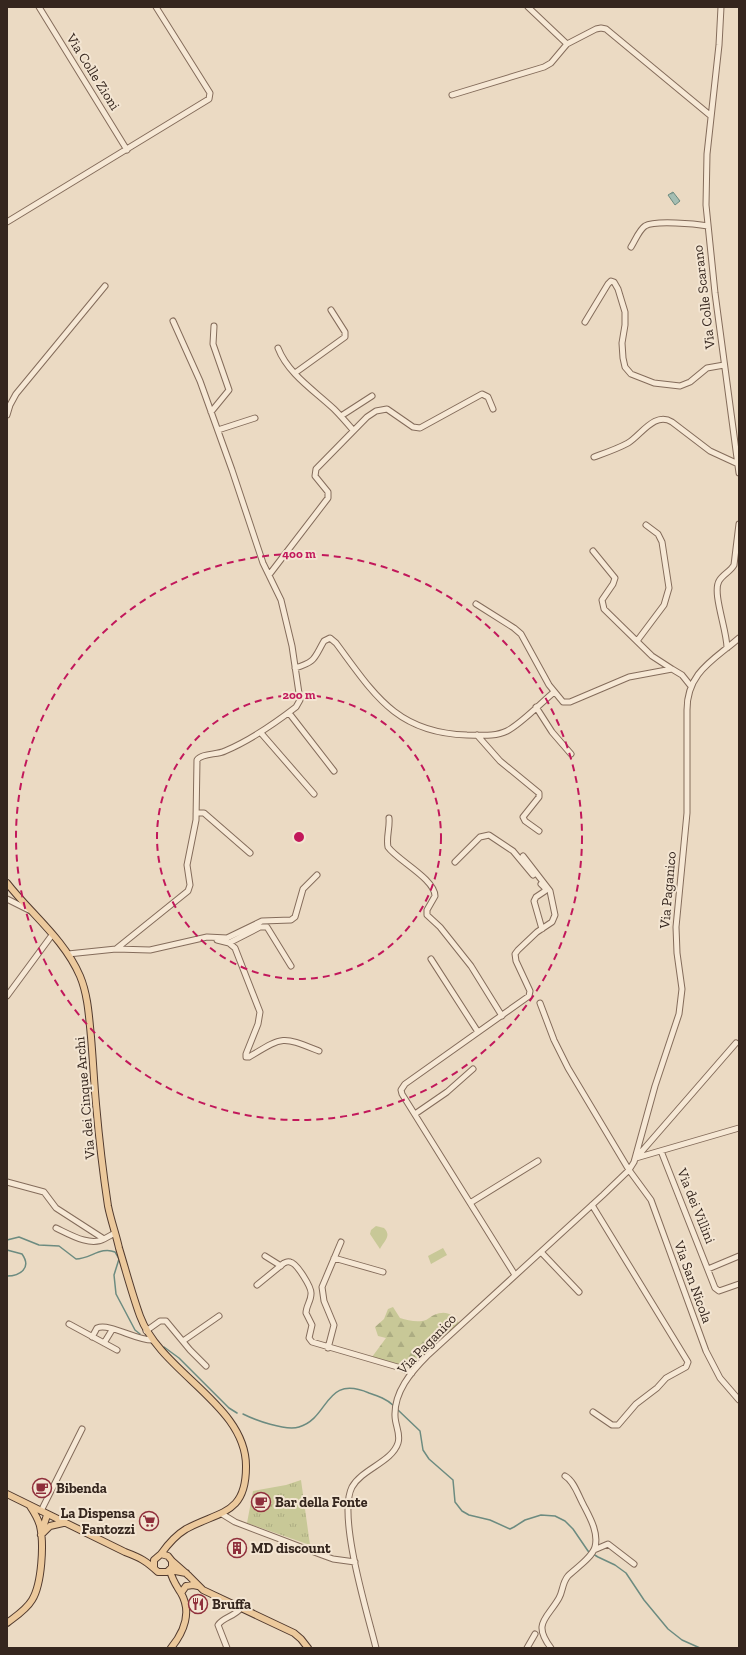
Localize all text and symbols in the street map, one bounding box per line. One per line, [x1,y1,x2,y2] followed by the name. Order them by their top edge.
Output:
[62,30,123,114] street label: Via Colle Zioni
[689,244,719,351] street label: Via Colle Scarano
[282,547,316,561] text: 400 m
[282,688,316,702] text: 200 m
[292,830,306,844] centre of rings
[656,851,680,930] street label: Via Paganico
[71,1036,99,1161] street label: Via dei Cinque Archi
[673,1165,719,1246] street label: Via dei Villini
[670,1238,716,1326] street label: Via San Nicola
[393,1310,460,1378] street label: Via Paganico
[31,1477,53,1499] cafe icon: Bibenda
[56,1480,107,1497] place label: Bibenda
[250,1491,272,1513] cafe icon: Bar della Fonte
[275,1494,368,1511] place label: Bar della Fonte
[61,1505,135,1538] place label: La Dispensa Fantozzi
[138,1510,160,1532] supermarket icon: La Dispensa Fantozzi
[226,1537,248,1559] building icon: MD discount
[251,1540,331,1557] place label: MD discount
[187,1593,209,1615] restaurant icon: Bruffa
[212,1596,251,1613] place label: Bruffa

